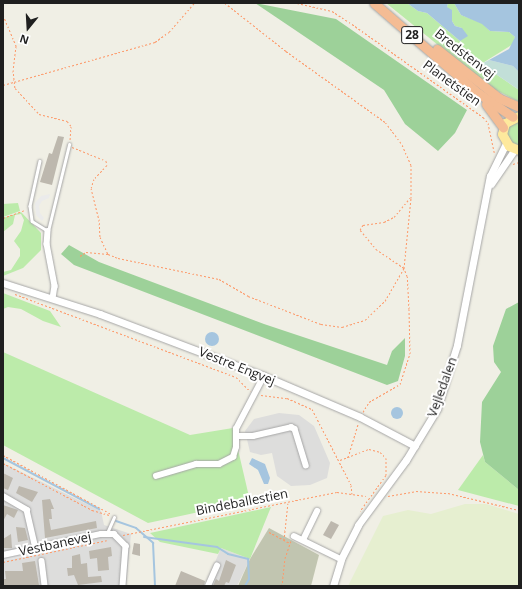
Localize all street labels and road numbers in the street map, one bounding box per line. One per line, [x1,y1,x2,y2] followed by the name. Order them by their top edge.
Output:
[401,25,423,45] road number: 28
[432,26,498,82] street label: Bredstenvej
[420,57,484,109] street label: Planetstien
[196,344,278,388] street label: Vestre Engvej
[424,355,460,419] street label: Vejledalen
[195,485,289,519] street label: Bindeballestien
[17,529,93,559] street label: Vestbanevej

